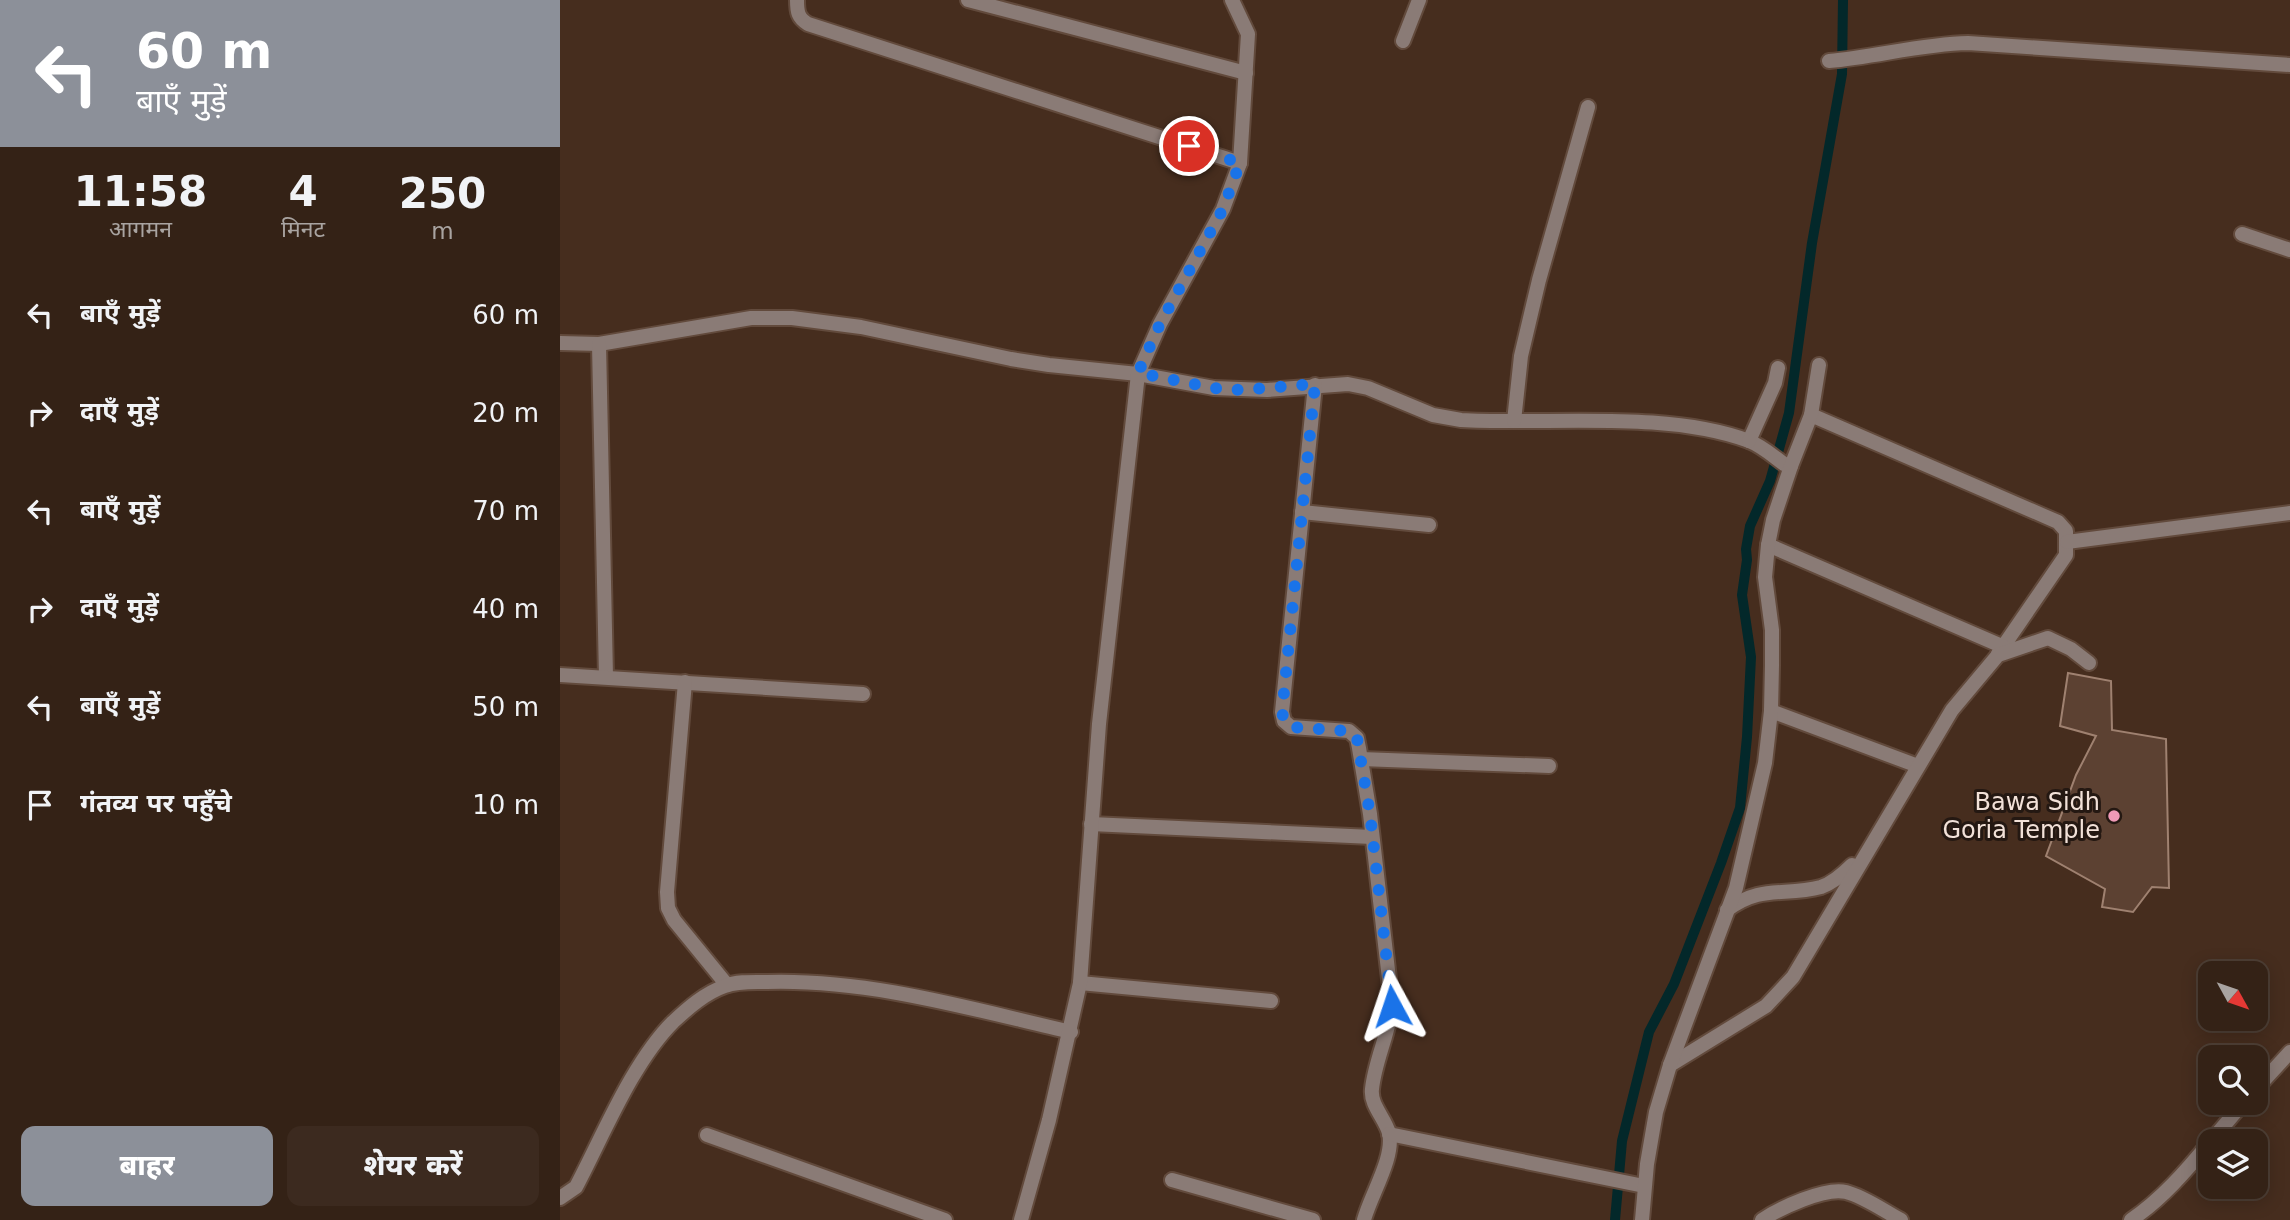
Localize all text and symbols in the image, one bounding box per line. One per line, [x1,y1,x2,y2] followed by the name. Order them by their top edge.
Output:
[136,23,272,80] text: 60 m
[21,28,112,119] icon: left
[136,82,227,120] text: बाएँ मुड़ें
[1159,116,1219,176] pin
[1170,127,1208,165] icon: arrive
[74,167,207,216] text: 11:58
[288,167,318,216] text: 4
[399,169,486,218] text: 250
[109,216,172,242] text: आगमन
[281,216,325,242] text: मिनट
[431,218,454,244] text: m
[21,296,59,334] icon: left
[80,298,160,328] text: बाएँ मुड़ें
[472,300,539,330] text: 60 m
[21,394,59,432] icon: right
[80,396,159,426] text: दाएँ मुड़ें
[472,398,539,428] text: 20 m
[21,492,59,530] icon: left
[80,494,160,524] text: बाएँ मुड़ें
[472,496,539,526] text: 70 m
[21,590,59,628] icon: right
[80,592,159,622] text: दाएँ मुड़ें
[472,594,539,624] text: 40 m
[21,688,59,726] icon: left
[80,690,160,720] text: बाएँ मुड़ें
[472,692,539,722] text: 50 m
[21,786,59,824] icon: arrive
[80,788,232,818] text: गंतव्य पर पहुँचे
[1942,788,2100,844] place label: Bawa Sidh Goria Temple
[472,790,539,820] text: 10 m
[2106,808,2122,824] marker: Bawa Sidh Goria Temple
[2198,961,2268,1031] north arrow
[2198,961,2268,1199] map controls
[1355,969,1429,1043] position arrow
[2198,1045,2268,1115] button: search
[21,1126,273,1206] button: बाहर
[287,1126,539,1206] button: शेयर करें
[2198,1129,2268,1199] button: layers

